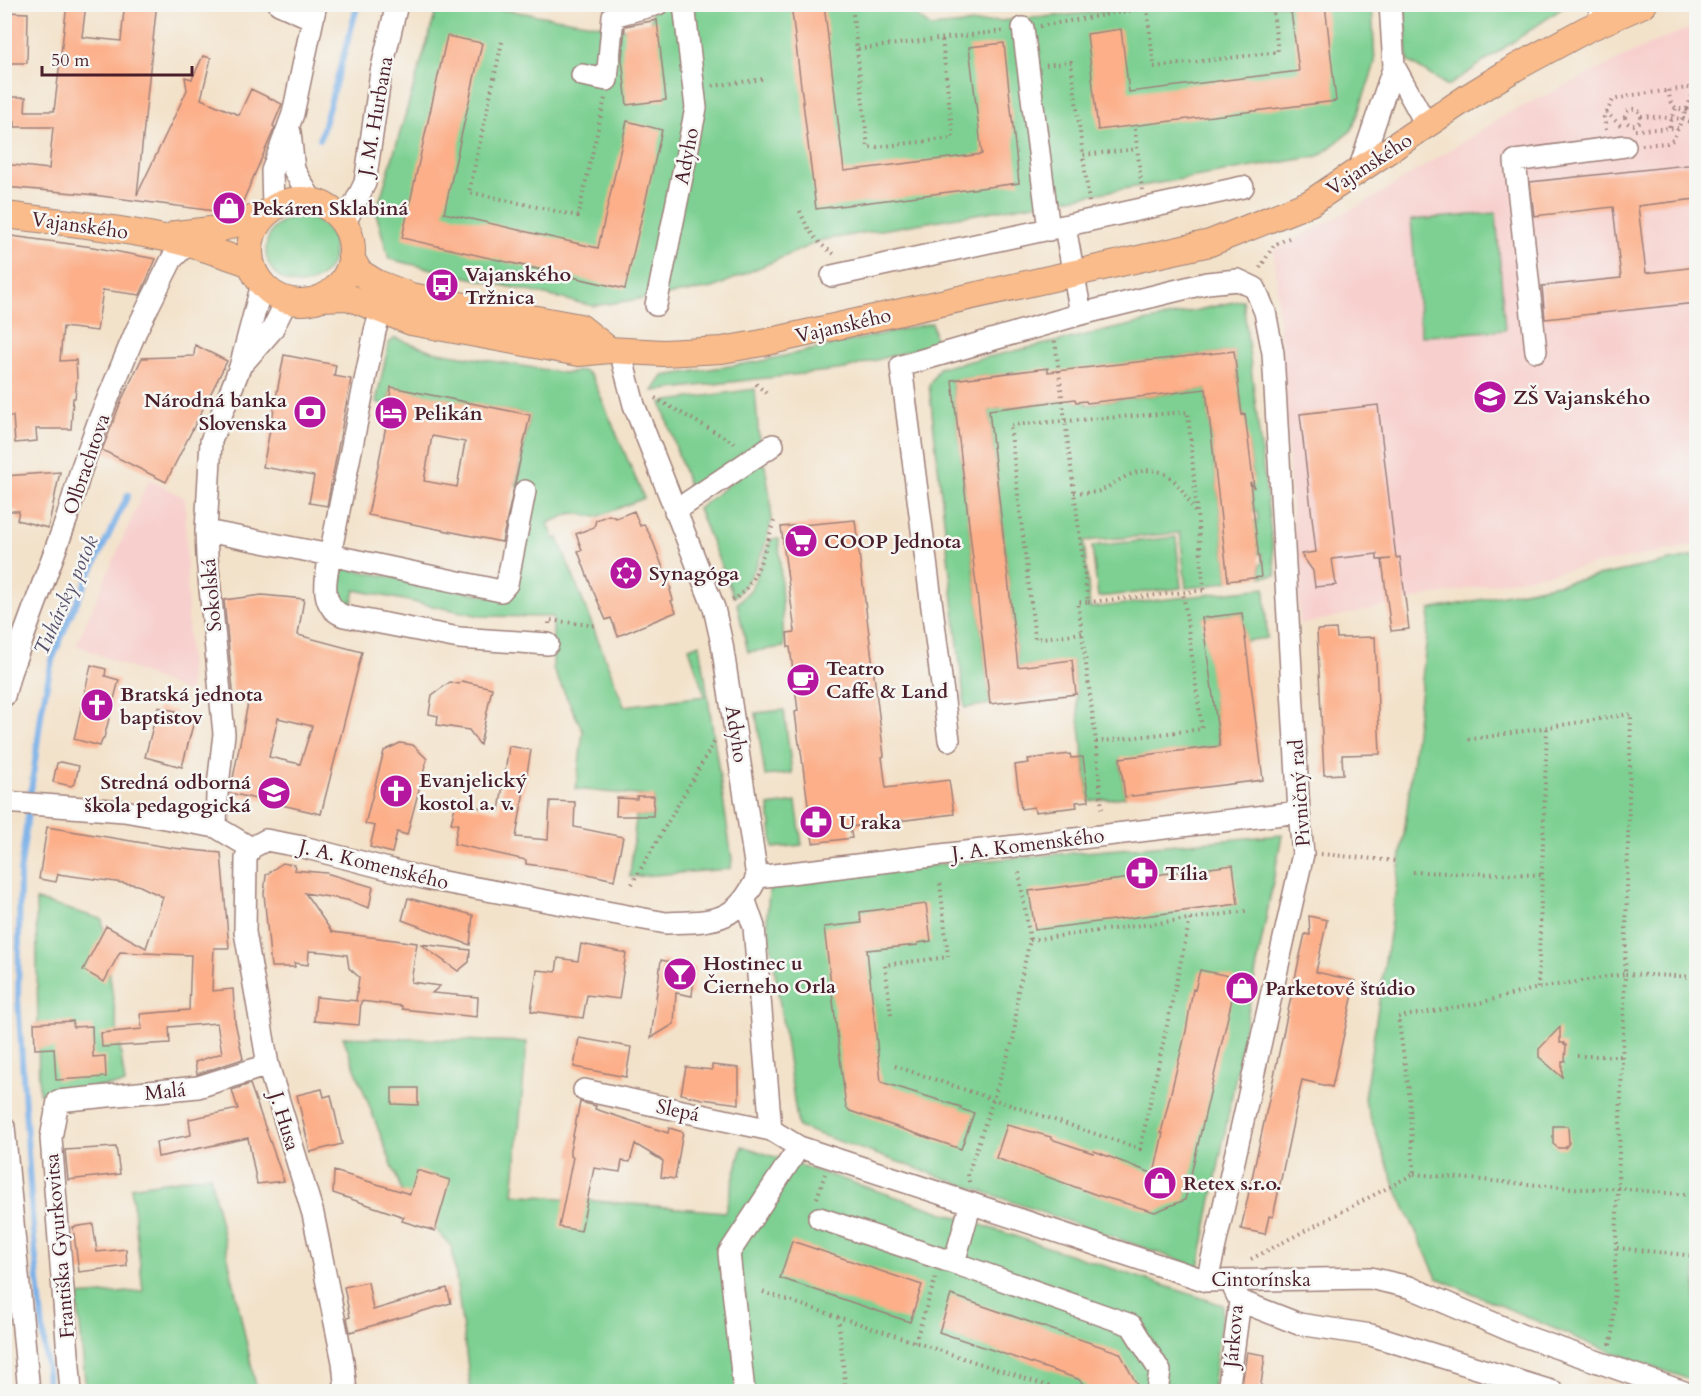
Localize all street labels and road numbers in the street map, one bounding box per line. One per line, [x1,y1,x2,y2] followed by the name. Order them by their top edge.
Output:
[351,54,399,181] street label: J. M. Hurbana
[668,125,705,187] street label: Adyho
[1321,127,1418,202] street label: Vajanského
[30,205,130,246] street label: Vajanského
[793,301,894,350] street label: Vajanského
[57,410,116,518] street label: Olbrachtova
[195,557,228,633] street label: Sokolská
[719,704,754,765] street label: Adyho
[1282,738,1317,848] street label: Pivničný rad
[947,822,1106,868] street label: J. A. Komenského
[293,832,452,896] street label: J. A. Komenského
[143,1076,187,1107] street label: Malá
[262,1086,306,1154] street label: J. Husa
[654,1093,702,1128] street label: Slepá
[38,1152,81,1340] street label: Františka Gyurkovitsa
[1211,1266,1311,1293] street label: Cintorínska
[1217,1303,1250,1372] street label: Járkova

